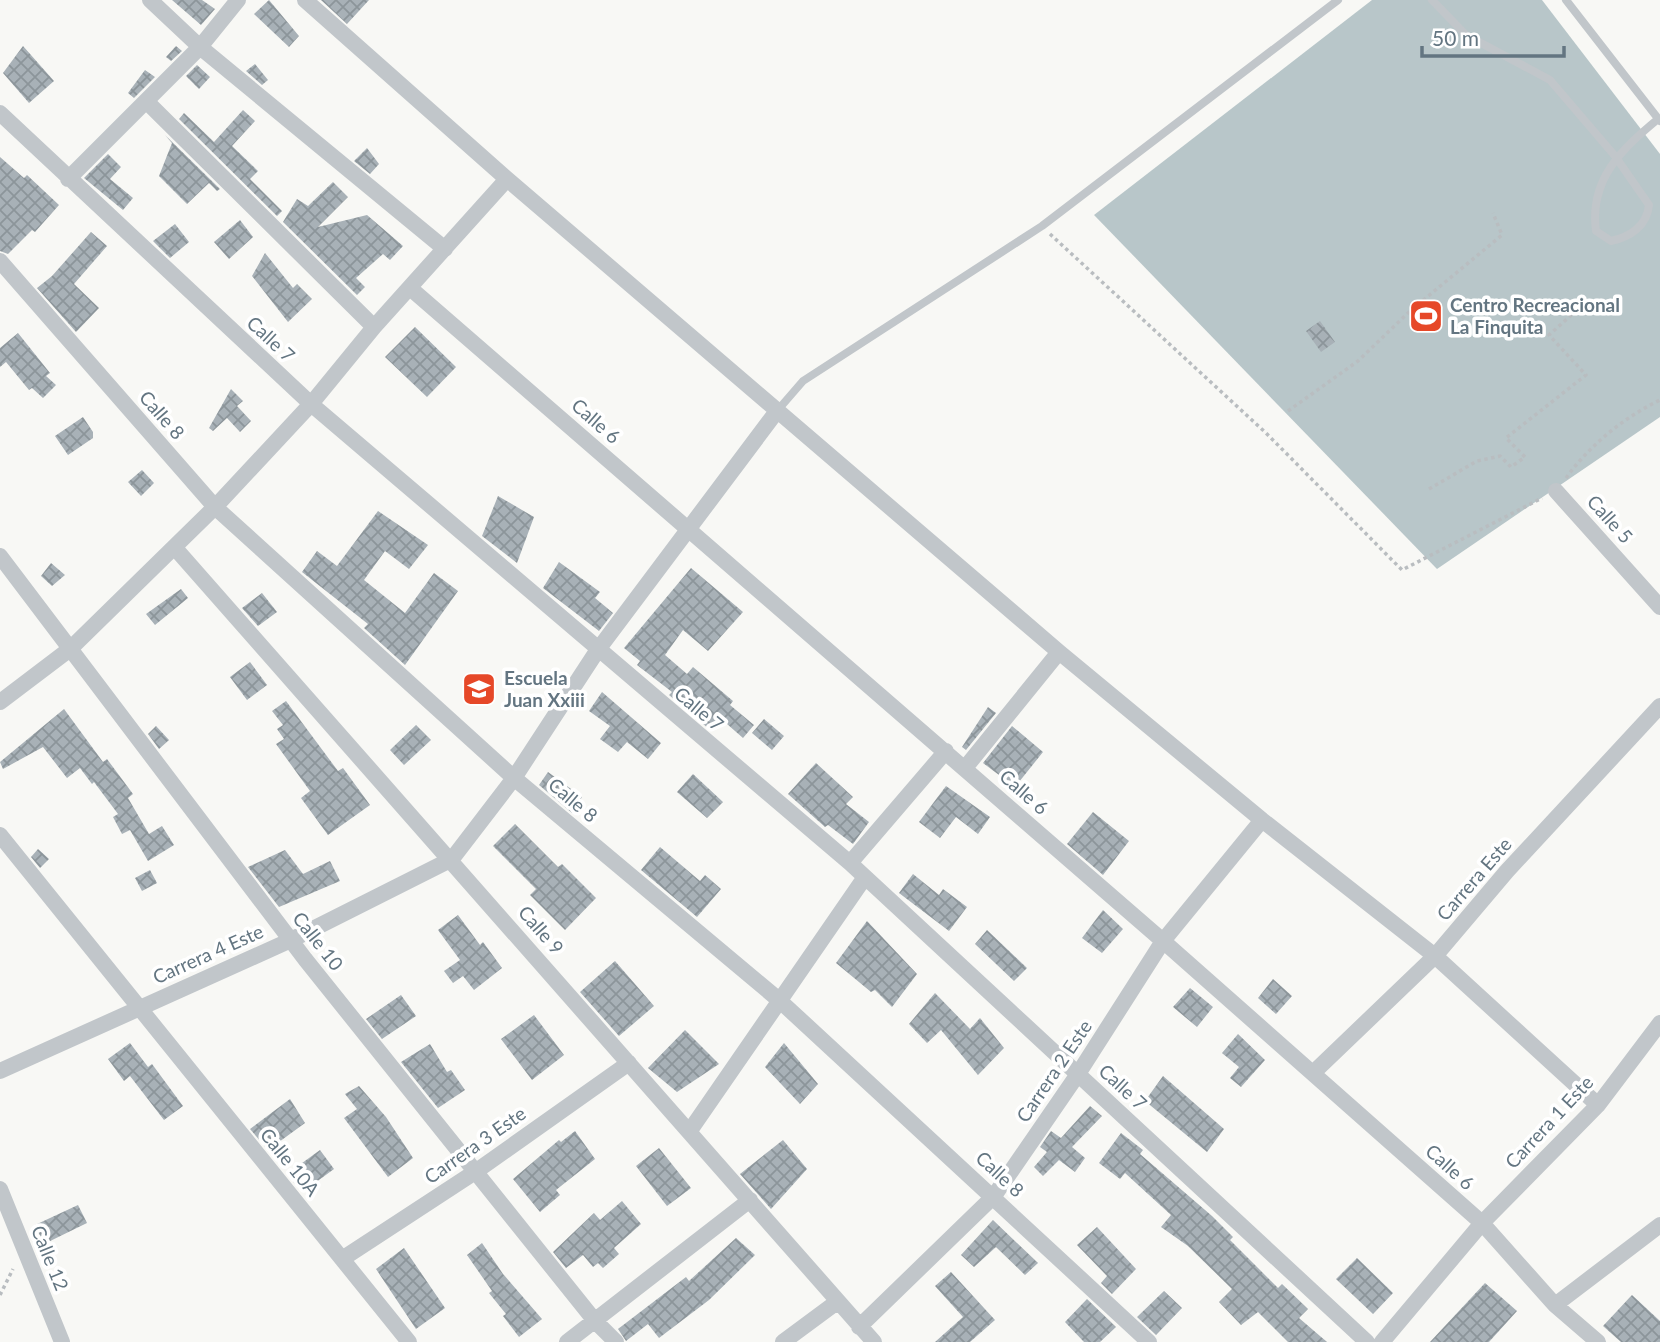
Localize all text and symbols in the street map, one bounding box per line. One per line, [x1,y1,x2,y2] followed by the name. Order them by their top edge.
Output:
[1422,14,1564,58] scale bar
[1432,25,1479,50] text: 50 m
[1450,293,1620,338] place label: Centro Recreacional La Finquita
[1407,297,1445,335] sports icon: Centro Recreacional La Finquita
[243,311,300,366] street label: Calle 7
[135,386,190,444] street label: Calle 8
[567,393,625,448] street label: Calle 6
[1583,490,1638,548] street label: Calle 5
[504,666,585,711] place label: Escuela Juan Xxiii
[460,670,498,708] school or university icon: Escuela Juan Xxiii
[670,681,729,736] street label: Calle 7
[995,764,1053,819] street label: Calle 6
[544,772,603,827] street label: Calle 8
[1431,832,1516,925] street label: Carrera Este
[514,901,569,959] street label: Calle 9
[288,907,348,975] street label: Calle 10
[149,919,267,988] street label: Carrera 4 Este
[1011,1015,1096,1126] street label: Carrera 2 Este
[1095,1059,1152,1114] street label: Calle 7
[1500,1071,1597,1173] street label: Carrera 1 Este
[420,1101,530,1188] street label: Carrera 3 Este
[256,1123,325,1200] street label: Calle 10A
[1421,1139,1479,1194] street label: Calle 6
[972,1146,1029,1201] street label: Calle 8
[27,1222,74,1294] street label: Calle 12

